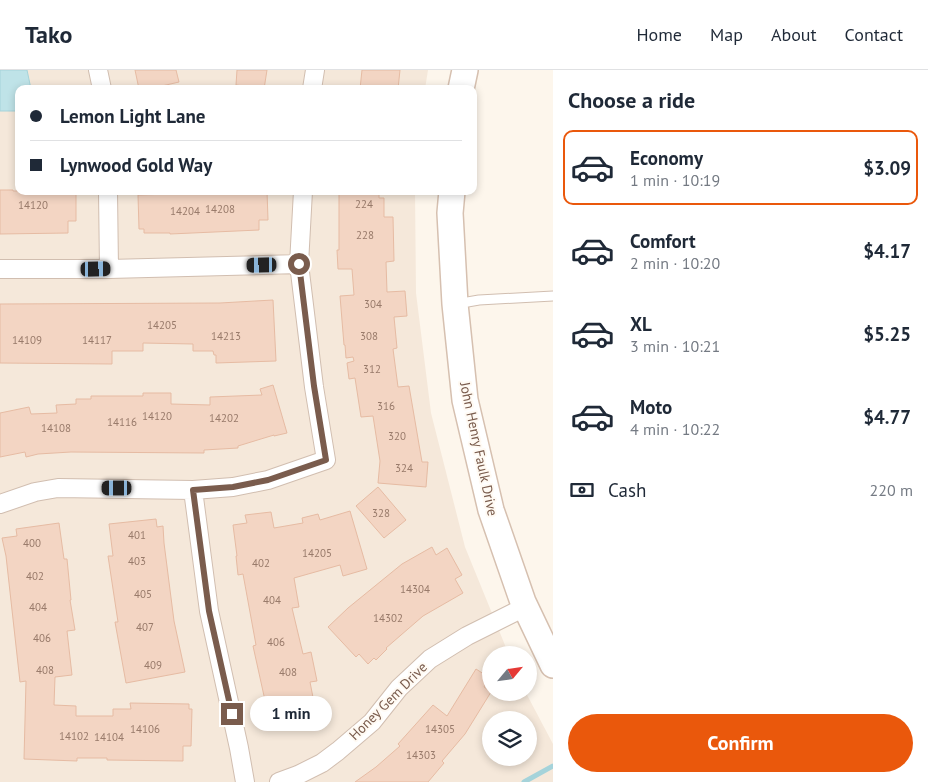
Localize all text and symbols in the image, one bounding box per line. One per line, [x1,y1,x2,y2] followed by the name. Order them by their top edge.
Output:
[25,19,72,50] text: Tako
[636,23,682,46] text: Home
[710,23,743,46] text: Map
[771,23,817,46] text: About
[845,23,903,46] text: Contact
[568,86,695,114] text: Choose a ride
[60,104,205,128] text: Lemon Light Lane
[570,145,615,190] icon: car
[630,146,703,170] text: Economy
[60,153,212,177] text: Lynwood Gold Way
[863,156,911,180] text: $3.09
[630,170,720,190] text: 1 min · 10:19
[355,197,373,211] house number: 224
[18,198,48,212] house number: 14120
[205,202,235,216] house number: 14208
[170,204,200,218] house number: 14204
[356,228,374,242] house number: 228
[570,228,615,273] icon: car
[630,229,696,253] text: Comfort
[863,239,911,263] text: $4.17
[288,253,310,275] route start
[630,253,720,273] text: 2 min · 10:20
[246,257,277,273] car
[80,261,111,277] car
[364,297,382,311] house number: 304
[570,311,615,356] icon: car
[630,312,652,336] text: XL
[147,318,177,332] house number: 14205
[863,322,911,346] text: $5.25
[211,329,241,343] house number: 14213
[360,329,378,343] house number: 308
[12,333,42,347] house number: 14109
[82,333,112,347] house number: 14117
[630,336,720,356] text: 3 min · 10:21
[363,362,381,376] house number: 312
[456,379,502,518] street label: John Henry Faulk Drive
[570,394,615,439] icon: car
[630,395,672,419] text: Moto
[377,399,395,413] house number: 316
[863,405,911,429] text: $4.77
[142,409,172,423] house number: 14120
[209,411,239,425] house number: 14202
[107,415,137,429] house number: 14116
[630,419,720,439] text: 4 min · 10:22
[41,421,71,435] house number: 14108
[388,429,406,443] house number: 320
[395,461,413,475] house number: 324
[568,476,596,504] icon: cash
[608,478,646,502] text: Cash
[870,480,913,500] text: 220 m
[102,481,132,496] car
[372,506,390,520] house number: 328
[128,528,146,542] house number: 401
[23,536,41,550] house number: 400
[302,546,332,560] house number: 14205
[128,554,146,568] house number: 403
[252,556,270,570] house number: 402
[26,569,44,583] house number: 402
[400,582,430,596] house number: 14304
[134,587,152,601] house number: 405
[263,593,281,607] house number: 404
[29,600,47,614] house number: 404
[373,611,403,625] house number: 14302
[136,620,154,634] house number: 407
[33,631,51,645] house number: 406
[267,635,285,649] house number: 406
[482,646,538,701] north arrow
[482,646,537,766] map controls
[144,658,162,672] house number: 409
[345,658,431,744] street label: Honey Gem Drive
[36,663,54,677] house number: 408
[279,665,297,679] house number: 408
[250,696,332,732] callout: 1 min
[221,703,243,725] route end
[271,703,311,723] text: 1 min
[482,711,537,766] button: layers
[568,714,913,772] button: Confirm
[130,722,160,736] house number: 14106
[425,722,455,736] house number: 14305
[59,729,89,743] house number: 14102
[94,730,124,744] house number: 14104
[406,748,436,762] house number: 14303

